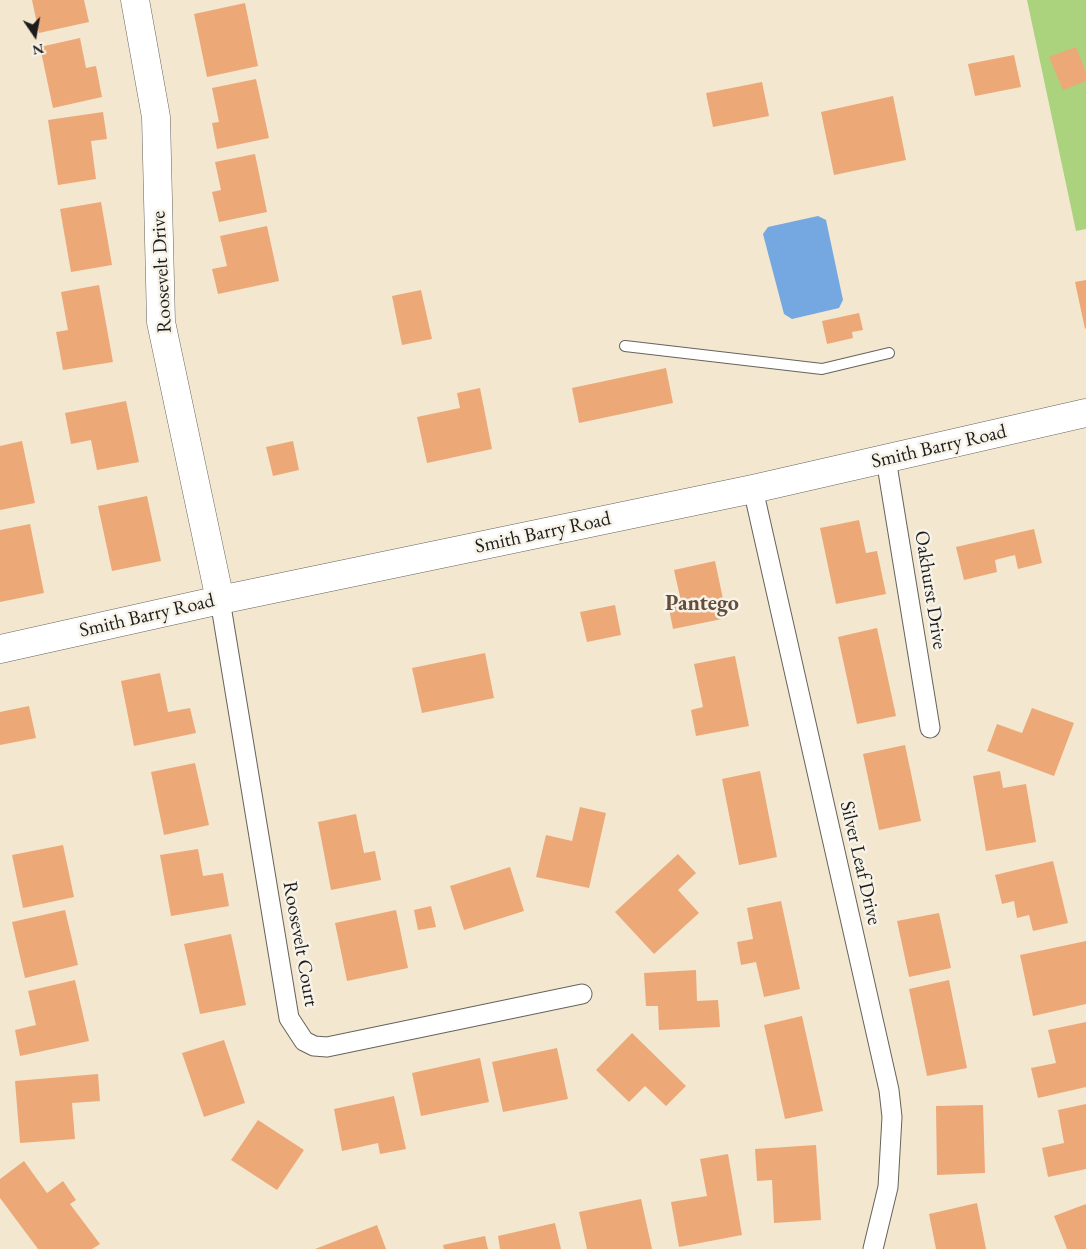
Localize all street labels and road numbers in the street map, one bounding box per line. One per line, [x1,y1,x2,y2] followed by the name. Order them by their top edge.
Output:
[147,210,177,334] street label: Roosevelt Drive
[869,420,1009,474] street label: Smith Barry Road
[473,507,613,559] street label: Smith Barry Road
[909,529,951,651] street label: Oakhurst Drive
[77,589,217,643] street label: Smith Barry Road
[834,799,886,927] street label: Silver Leaf Drive
[277,879,323,1009] street label: Roosevelt Court

